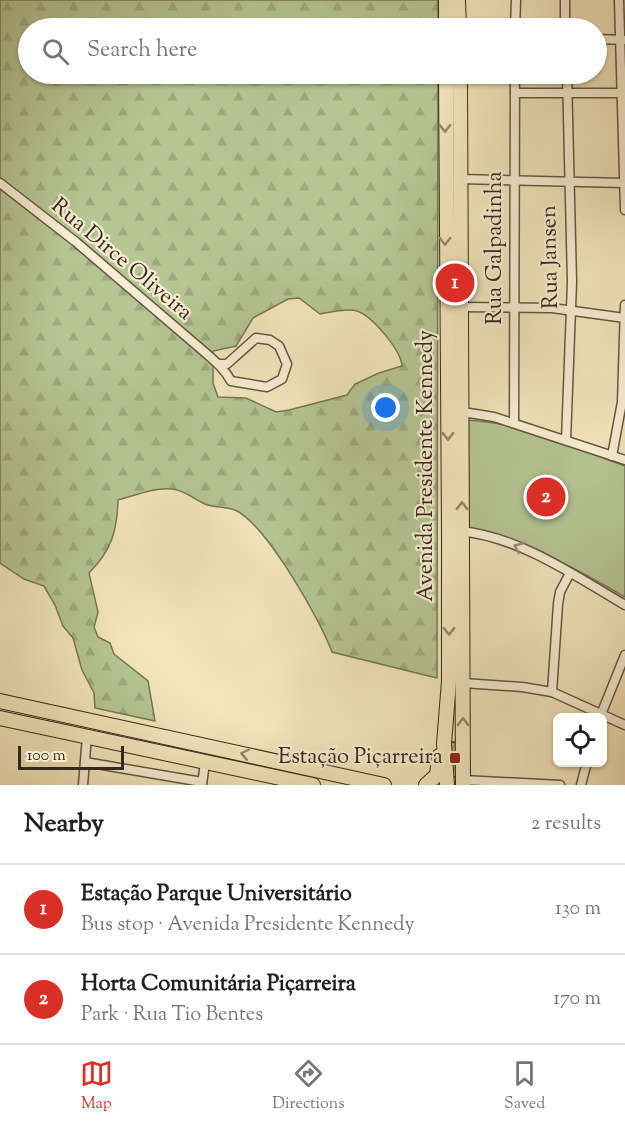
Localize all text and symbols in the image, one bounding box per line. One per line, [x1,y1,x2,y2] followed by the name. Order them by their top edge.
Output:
[18,18,607,84] search box
[39,35,72,68] icon: search
[87,35,197,67] text: Search here
[439,123,451,132] one-way arrow
[480,171,512,325] street label: Rua Galpadinha
[43,191,199,329] street label: Rua Dirce Oliveira
[534,205,568,309] street label: Rua Jansen
[439,236,451,245] one-way arrow
[436,260,474,306] pin: 1
[411,330,443,602] street label: Avenida Presidente Kennedy
[371,393,400,422] your location
[442,431,454,440] one-way arrow
[526,474,566,520] pin: 2
[456,501,468,510] one-way arrow
[513,542,524,554] one-way arrow
[443,626,455,635] one-way arrow
[553,713,607,767] map controls
[553,713,607,767] button: locate
[457,717,469,726] one-way arrow
[278,742,443,774] place label: Estação Piçarreira
[18,743,124,770] scale bar
[27,745,66,768] text: 100 m
[240,749,250,762] one-way arrow
[448,751,462,765] marker: Estação Piçarreira
[24,806,104,843] text: Nearby
[531,810,601,839] text: 2 results
[81,879,352,911] text: Estação Parque Universitário
[40,895,47,924] text: 1
[555,895,601,924] text: 130 m
[81,911,414,940] text: Bus stop · Avenida Presidente Kennedy
[81,969,356,1001] text: Horta Comunitária Piçarreira
[39,985,48,1014] text: 2
[553,985,601,1014] text: 170 m
[81,1001,263,1030] text: Park · Rua Tio Bentes
[80,1057,113,1116] tab: Map
[272,1057,345,1116] tab: Directions
[504,1057,545,1116] tab: Saved

